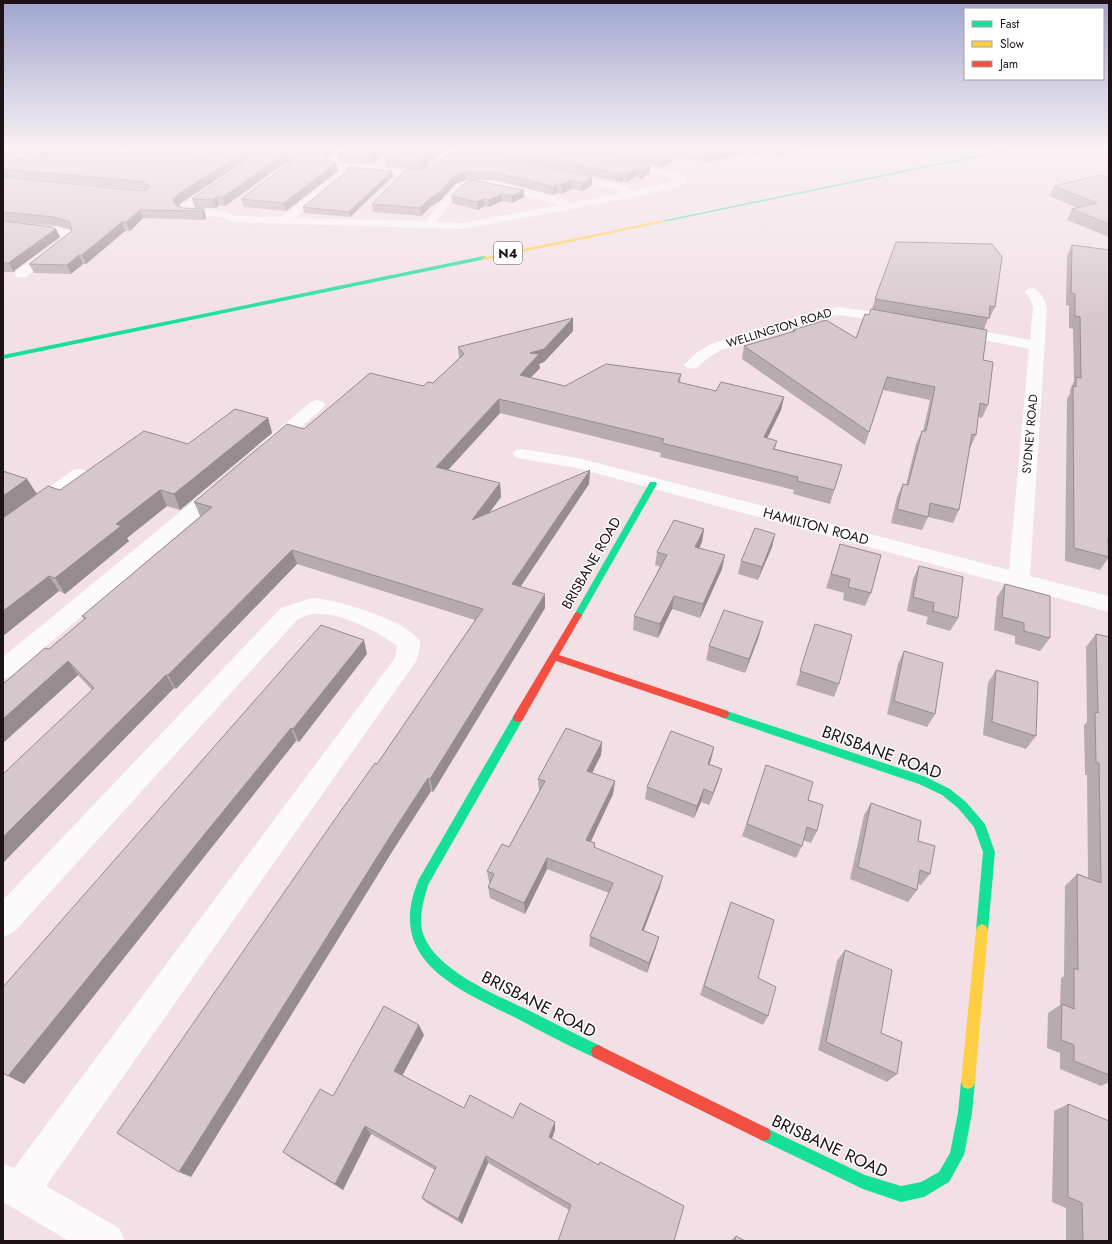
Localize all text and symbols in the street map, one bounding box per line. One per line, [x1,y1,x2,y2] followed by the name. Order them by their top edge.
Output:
[964,8,1104,80] legend
[1000,15,1019,33] text: Fast
[1000,35,1025,53] text: Slow
[998,55,1018,73] text: Jam
[494,242,522,264] road number: N4
[724,303,834,353] street label: WELLINGTON ROAD
[1018,394,1042,474] street label: SYDNEY ROAD
[761,502,871,550] street label: HAMILTON ROAD
[556,513,626,613] street label: BRISBANE ROAD
[819,719,945,785] street label: BRISBANE ROAD
[478,965,600,1043] street label: BRISBANE ROAD
[768,1109,892,1183] street label: BRISBANE ROAD

